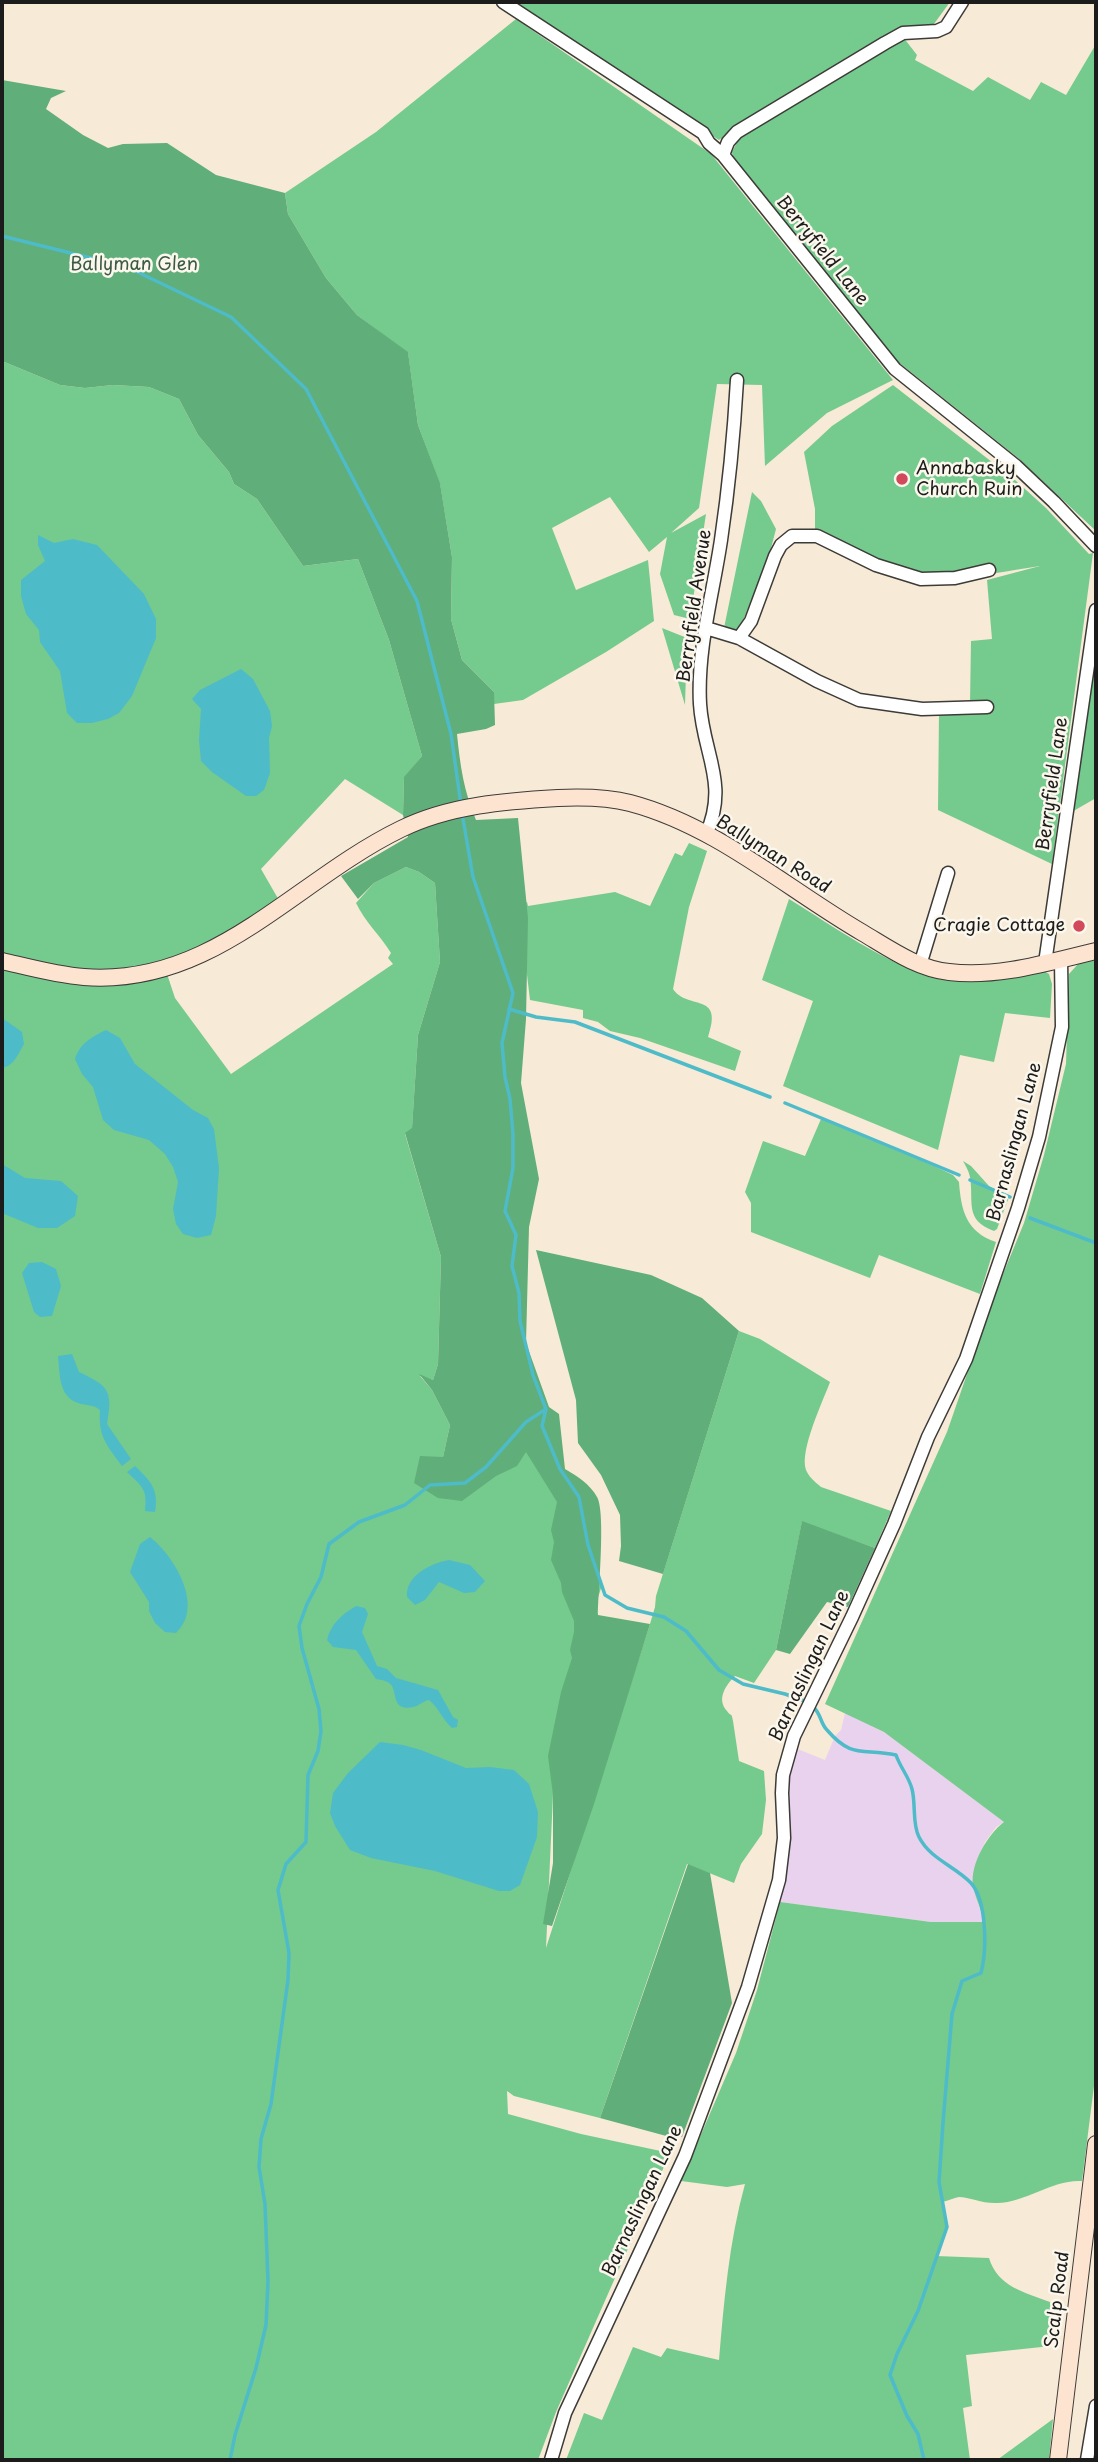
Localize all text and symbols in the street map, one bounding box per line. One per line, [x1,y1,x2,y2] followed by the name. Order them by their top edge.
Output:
[771,192,873,310] street label: Berryfield Lane
[70,254,198,276] park label: Ballyman Glen
[916,458,1023,500] place label: Annabasky Church Ruin
[894,471,910,487] marker: Annabasky Church Ruin
[674,528,716,684] street label: Berryfield Avenue
[1033,716,1073,852] street label: Berryfield Lane
[712,811,834,899] street label: Ballyman Road
[933,915,1065,937] place label: Cragie Cottage
[1071,918,1087,934] marker: Cragie Cottage
[983,1060,1047,1224] street label: Barnaslingan Lane
[766,1587,854,1745] street label: Barnaslingan Lane
[599,2122,687,2280] street label: Barnaslingan Lane
[1041,2250,1075,2350] street label: Scalp Road

